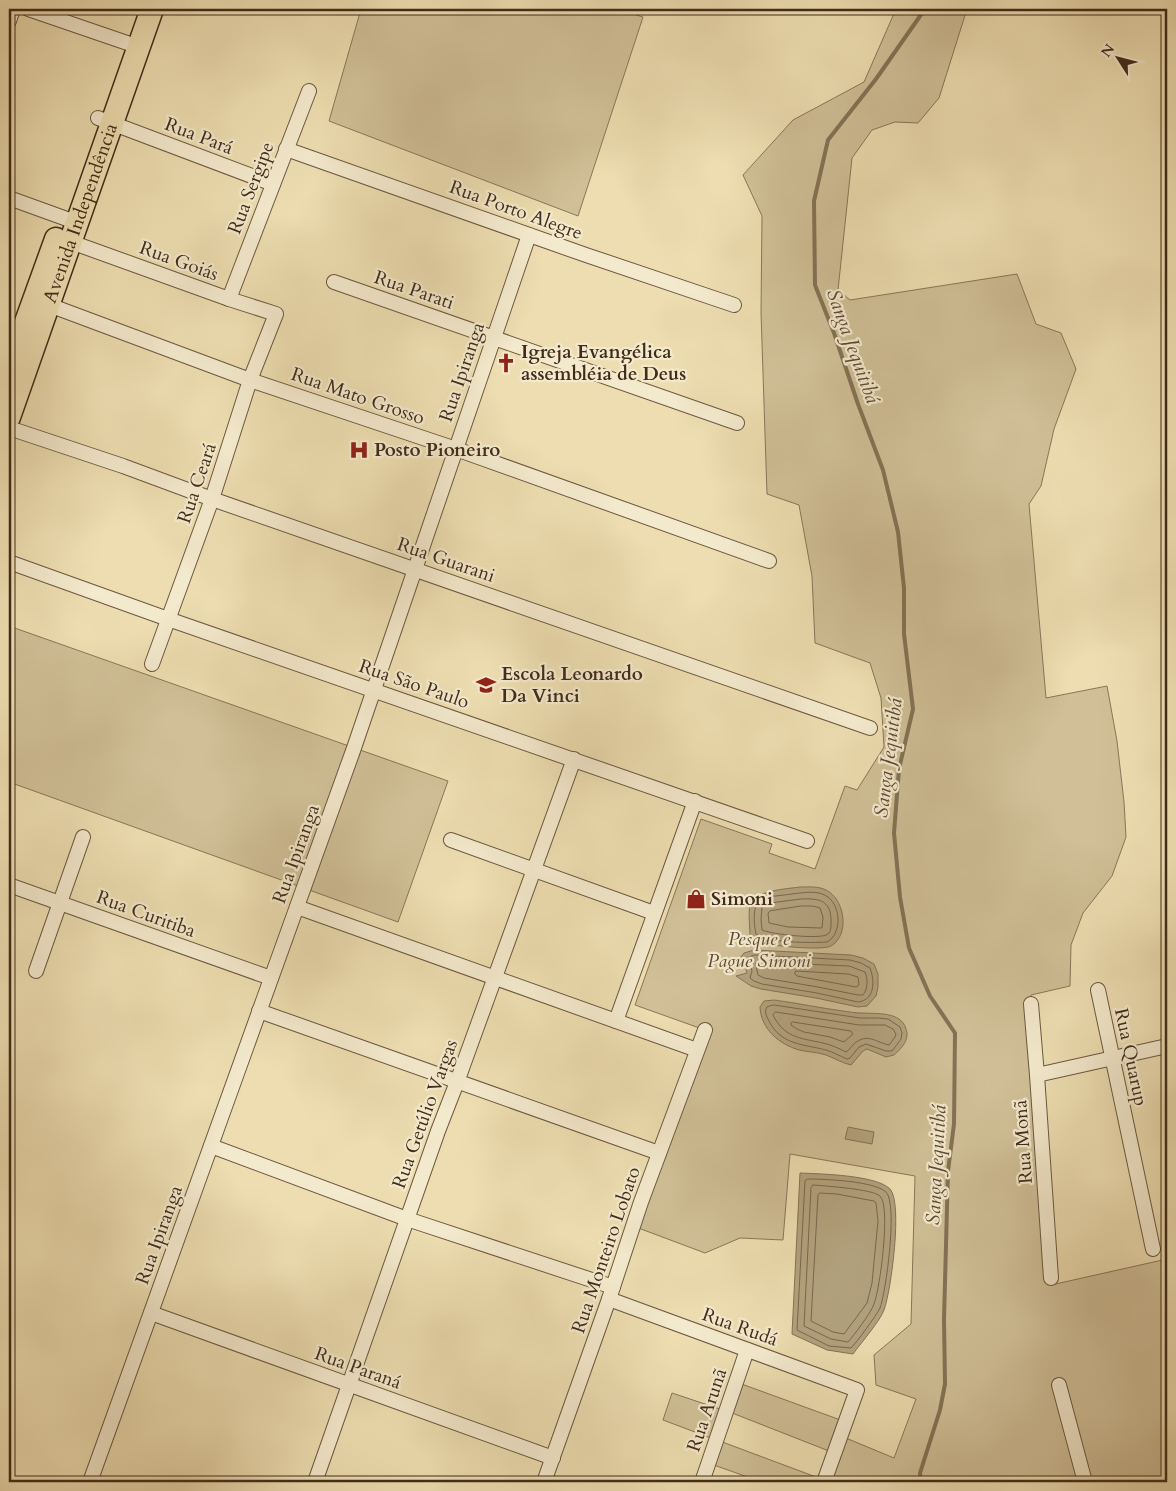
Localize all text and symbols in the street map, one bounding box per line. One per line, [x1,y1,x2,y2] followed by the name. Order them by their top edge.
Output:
[1094,32,1144,82] north arrow
[1097,40,1119,61] text: N
[161,111,237,161] street label: Rua Pará
[37,120,124,307] street label: Avenida Independência
[222,138,280,238] street label: Rua Sergipe
[446,174,586,246] street label: Rua Porto Alegre
[136,235,222,287] street label: Rua Goiás
[371,264,457,316] street label: Rua Parati
[820,285,887,408] water label: Sanga Jequitibá
[433,319,491,425] street label: Rua Ipiranga
[521,339,686,387] place label: Igreja Evangélica assembléia de Deus
[495,352,517,374] church icon: Igreja Evangélica assembléia de Deus
[288,361,428,431] street label: Rua Mato Grosso
[374,437,500,463] place label: Posto Pioneiro
[171,439,223,527] street label: Rua Ceará
[348,439,370,461] hospital icon: Posto Pioneiro
[394,531,498,589] street label: Rua Guarani
[355,653,473,715] street label: Rua São Paulo
[501,661,643,709] place label: Escola Leonardo Da Vinci
[475,674,497,696] school or university icon: Escola Leonardo Da Vinci
[867,696,909,819] water label: Sanga Jequitibá
[266,801,326,907] street label: Rua Ipiranga
[93,884,199,944] street label: Rua Curitiba
[711,886,773,912] place label: Simoni
[685,888,707,910] shop icon: Simoni
[707,926,812,974] park label: Pesque e Pague Simoni
[1108,1006,1154,1108] street label: Rua Quarup
[386,1036,464,1192] street label: Rua Getúlio Vargas
[1007,1098,1039,1185] street label: Rua Monã
[919,1103,953,1226] water label: Sanga Jequitibá
[565,1163,647,1337] street label: Rua Monteiro Lobato
[129,1182,189,1288] street label: Rua Ipiranga
[699,1301,781,1353] street label: Rua Rudá
[311,1340,405,1396] street label: Rua Paraná
[681,1364,734,1455] street label: Rua Arunã

